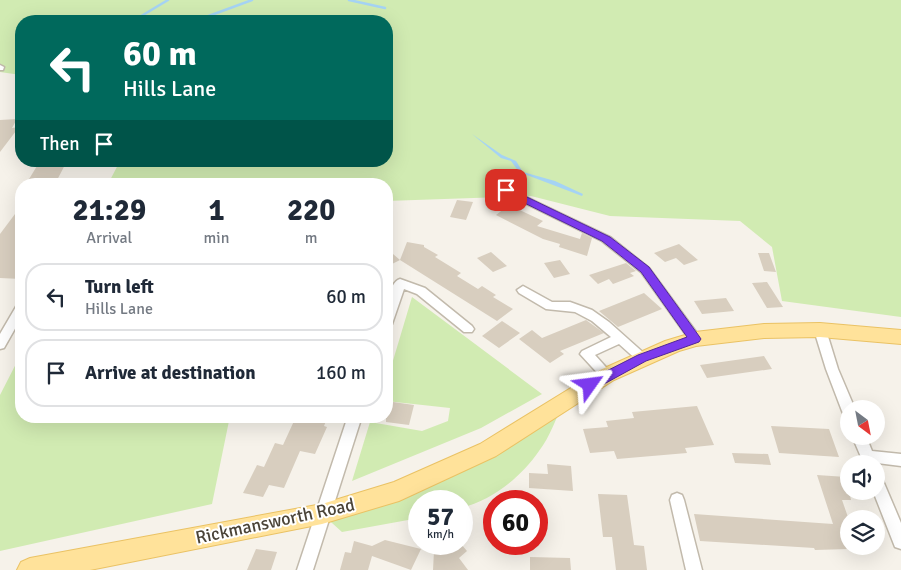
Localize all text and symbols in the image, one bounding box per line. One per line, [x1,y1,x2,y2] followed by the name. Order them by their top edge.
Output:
[123,32,197,75] text: 60 m
[40,35,105,100] icon: left
[123,75,216,102] text: Hills Lane
[90,130,118,158] icon: arrive
[40,132,80,156] text: Then
[485,169,527,211] pin
[492,176,520,204] icon: arrive
[72,192,146,229] text: 21:29
[208,192,225,229] text: 1
[287,192,335,229] text: 220
[86,228,132,248] text: Arrival
[204,228,229,248] text: min
[305,228,318,248] text: m
[85,275,154,299] text: Turn left
[42,283,70,311] icon: left
[326,285,366,309] text: 60 m
[85,299,153,319] text: Hills Lane
[563,358,615,410] position arrow
[42,359,70,387] icon: arrive
[85,361,256,385] text: Arrive at destination
[316,361,366,385] text: 160 m
[840,400,885,445] north arrow
[840,400,885,555] map controls
[840,455,885,500] button: sound
[483,490,548,555] speed limit sign: 60
[193,493,357,549] street label: Rickmansworth Road
[427,501,454,532] text: 57
[840,510,885,555] button: layers
[427,527,454,542] text: km/h

